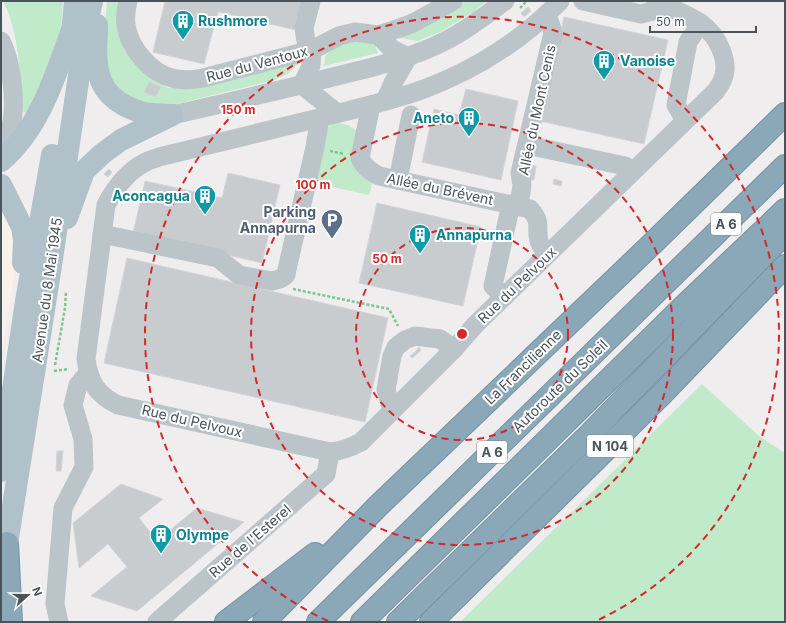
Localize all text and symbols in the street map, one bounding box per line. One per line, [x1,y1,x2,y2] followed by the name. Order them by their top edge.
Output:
[170,8,196,41] building icon: Rushmore
[650,8,756,34] scale bar
[198,12,268,29] place label: Rushmore
[656,14,685,29] text: 50 m
[204,42,310,85] street label: Rue du Ventoux
[514,43,559,177] street label: Allée du Mont Cenis
[591,48,617,81] building icon: Vanoise
[620,52,675,69] place label: Vanoise
[221,102,255,117] text: 150 m
[456,105,482,138] building icon: Aneto
[413,109,454,126] place label: Aneto
[385,169,495,208] street label: Allée du Brévent
[295,177,331,192] text: 100 m
[192,183,218,216] building icon: Aconcagua
[112,187,190,204] place label: Aconcagua
[240,203,316,236] place label: Parking Annapurna
[319,207,345,240] parking icon: Parking Annapurna
[711,213,741,235] road number: A 6
[28,216,65,364] street label: Avenue du 8 Mai 1945
[407,222,433,255] building icon: Annapurna
[436,226,512,243] place label: Annapurna
[474,243,560,326] street label: Rue du Pelvoux
[372,251,402,266] text: 50 m
[481,326,565,407] street label: La Francilienne
[455,327,469,341] centre of rings
[509,336,611,435] street label: Autoroute du Soleil
[140,401,244,440] street label: Rue du Pelvoux
[587,435,633,457] road number: N 104
[477,441,507,463] road number: A 6
[205,501,294,581] street label: Rue de l'Esterel
[148,522,174,555] building icon: Olympe
[176,526,229,543] place label: Olympe
[8,575,48,615] north arrow
[29,585,45,598] text: N

